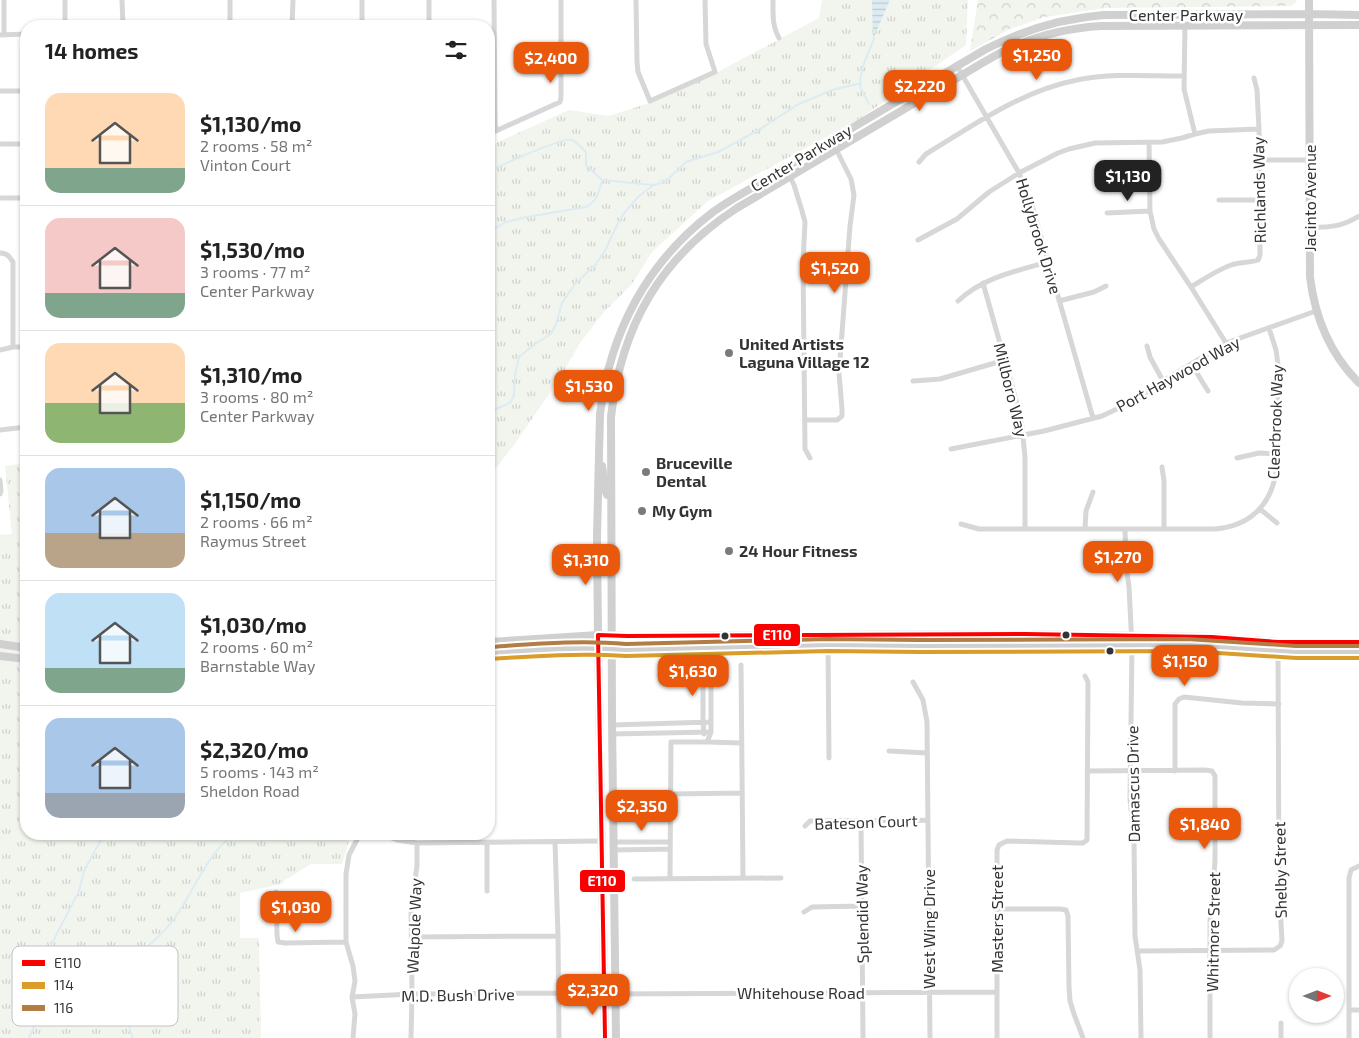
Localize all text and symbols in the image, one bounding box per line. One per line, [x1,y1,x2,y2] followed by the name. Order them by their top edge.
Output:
[1129,5,1244,24] street label: Center Parkway
[442,36,470,64] icon: filters
[45,38,139,63] text: 14 homes
[996,38,1078,81] pin: $1,250
[510,42,592,84] pin: $2,400
[1013,45,1061,64] text: $1,250
[525,48,577,67] text: $2,400
[879,70,961,112] pin: $2,220
[894,76,946,95] text: $2,220
[200,111,301,136] text: $1,130/mo
[85,113,145,173] icon: home
[747,120,855,195] street label: Center Parkway
[200,136,313,155] text: 2 rooms · 58 m²
[1248,136,1269,244] street label: Richlands Way
[1300,144,1319,252] street label: Jacinto Avenue
[200,155,291,174] text: Vinton Court
[1087,160,1169,202] pin: $1,130
[1105,166,1151,185] text: $1,130
[1013,175,1066,296] street label: Hollybrook Drive
[200,237,305,262] text: $1,530/mo
[85,238,145,298] icon: home
[794,252,876,294] pin: $1,520
[811,258,859,277] text: $1,520
[200,262,311,281] text: 3 rooms · 77 m²
[200,281,314,300] text: Center Parkway
[1113,331,1243,415] street label: Port Haywood Way
[739,334,869,371] place label: United Artists Laguna Village 12
[991,341,1033,440] street label: Millboro Way
[723,347,735,359] marker: United Artists Laguna Village 12
[200,362,302,387] text: $1,310/mo
[85,363,145,423] icon: home
[1263,364,1286,480] street label: Clearbrook Way
[548,370,630,412] pin: $1,530
[565,376,613,395] text: $1,530
[200,387,313,406] text: 3 rooms · 80 m²
[200,406,314,425] text: Center Parkway
[656,453,733,490] place label: Bruceville Dental
[640,466,652,478] marker: Bruceville Dental
[200,487,301,512] text: $1,150/mo
[85,488,145,548] icon: home
[652,501,712,521] place label: My Gym
[636,505,648,517] marker: My Gym
[200,512,313,531] text: 2 rooms · 66 m²
[200,531,306,550] text: Raymus Street
[1077,540,1159,583] pin: $1,270
[739,541,857,560] place label: 24 Hour Fitness
[545,544,627,586] pin: $1,310
[723,545,735,557] marker: 24 Hour Fitness
[1094,547,1142,566] text: $1,270
[563,550,609,569] text: $1,310
[200,612,307,637] text: $1,030/mo
[85,613,145,673] icon: home
[753,623,801,647] line badge: E110
[762,626,792,643] text: E110
[1061,630,1071,640] unlabelled marker
[720,631,730,641] unlabelled marker
[200,637,313,656] text: 2 rooms · 60 m²
[1144,644,1226,687] pin: $1,150
[1105,646,1115,656] unlabelled marker
[1162,651,1208,670] text: $1,150
[652,654,734,697] pin: $1,630
[200,656,315,675] text: Barnstable Way
[669,661,717,680] text: $1,630
[1122,725,1143,843] street label: Damascus Drive
[200,737,309,762] text: $2,320/mo
[85,738,145,798] icon: home
[200,762,319,781] text: 5 rooms · 143 m²
[200,781,300,800] text: Sheldon Road
[601,790,683,832] pin: $2,350
[617,796,667,815] text: $2,350
[1164,808,1246,850] pin: $1,840
[814,810,918,833] street label: Bateson Court
[1180,814,1230,833] text: $1,840
[1269,821,1290,919] street label: Shelby Street
[851,864,872,964] street label: Splendid Way
[987,865,1006,973] street label: Masters Street
[579,869,626,893] line badge: E110
[919,869,938,989] street label: West Wing Drive
[587,872,617,889] text: E110
[1202,872,1223,992] street label: Whitmore Street
[402,877,425,974] street label: Walpole Way
[255,890,337,933] pin: $1,030
[271,897,321,916] text: $1,030
[12,946,178,1026] legend
[54,954,81,971] text: E110
[1289,968,1344,1022] north arrow
[1289,968,1344,1023] map controls
[552,974,634,1016] pin: $2,320
[54,976,74,993] text: 114
[568,980,618,999] text: $2,320
[737,983,865,1002] street label: Whitehouse Road
[401,984,515,1005] street label: M.D. Bush Drive
[54,999,73,1016] text: 116

